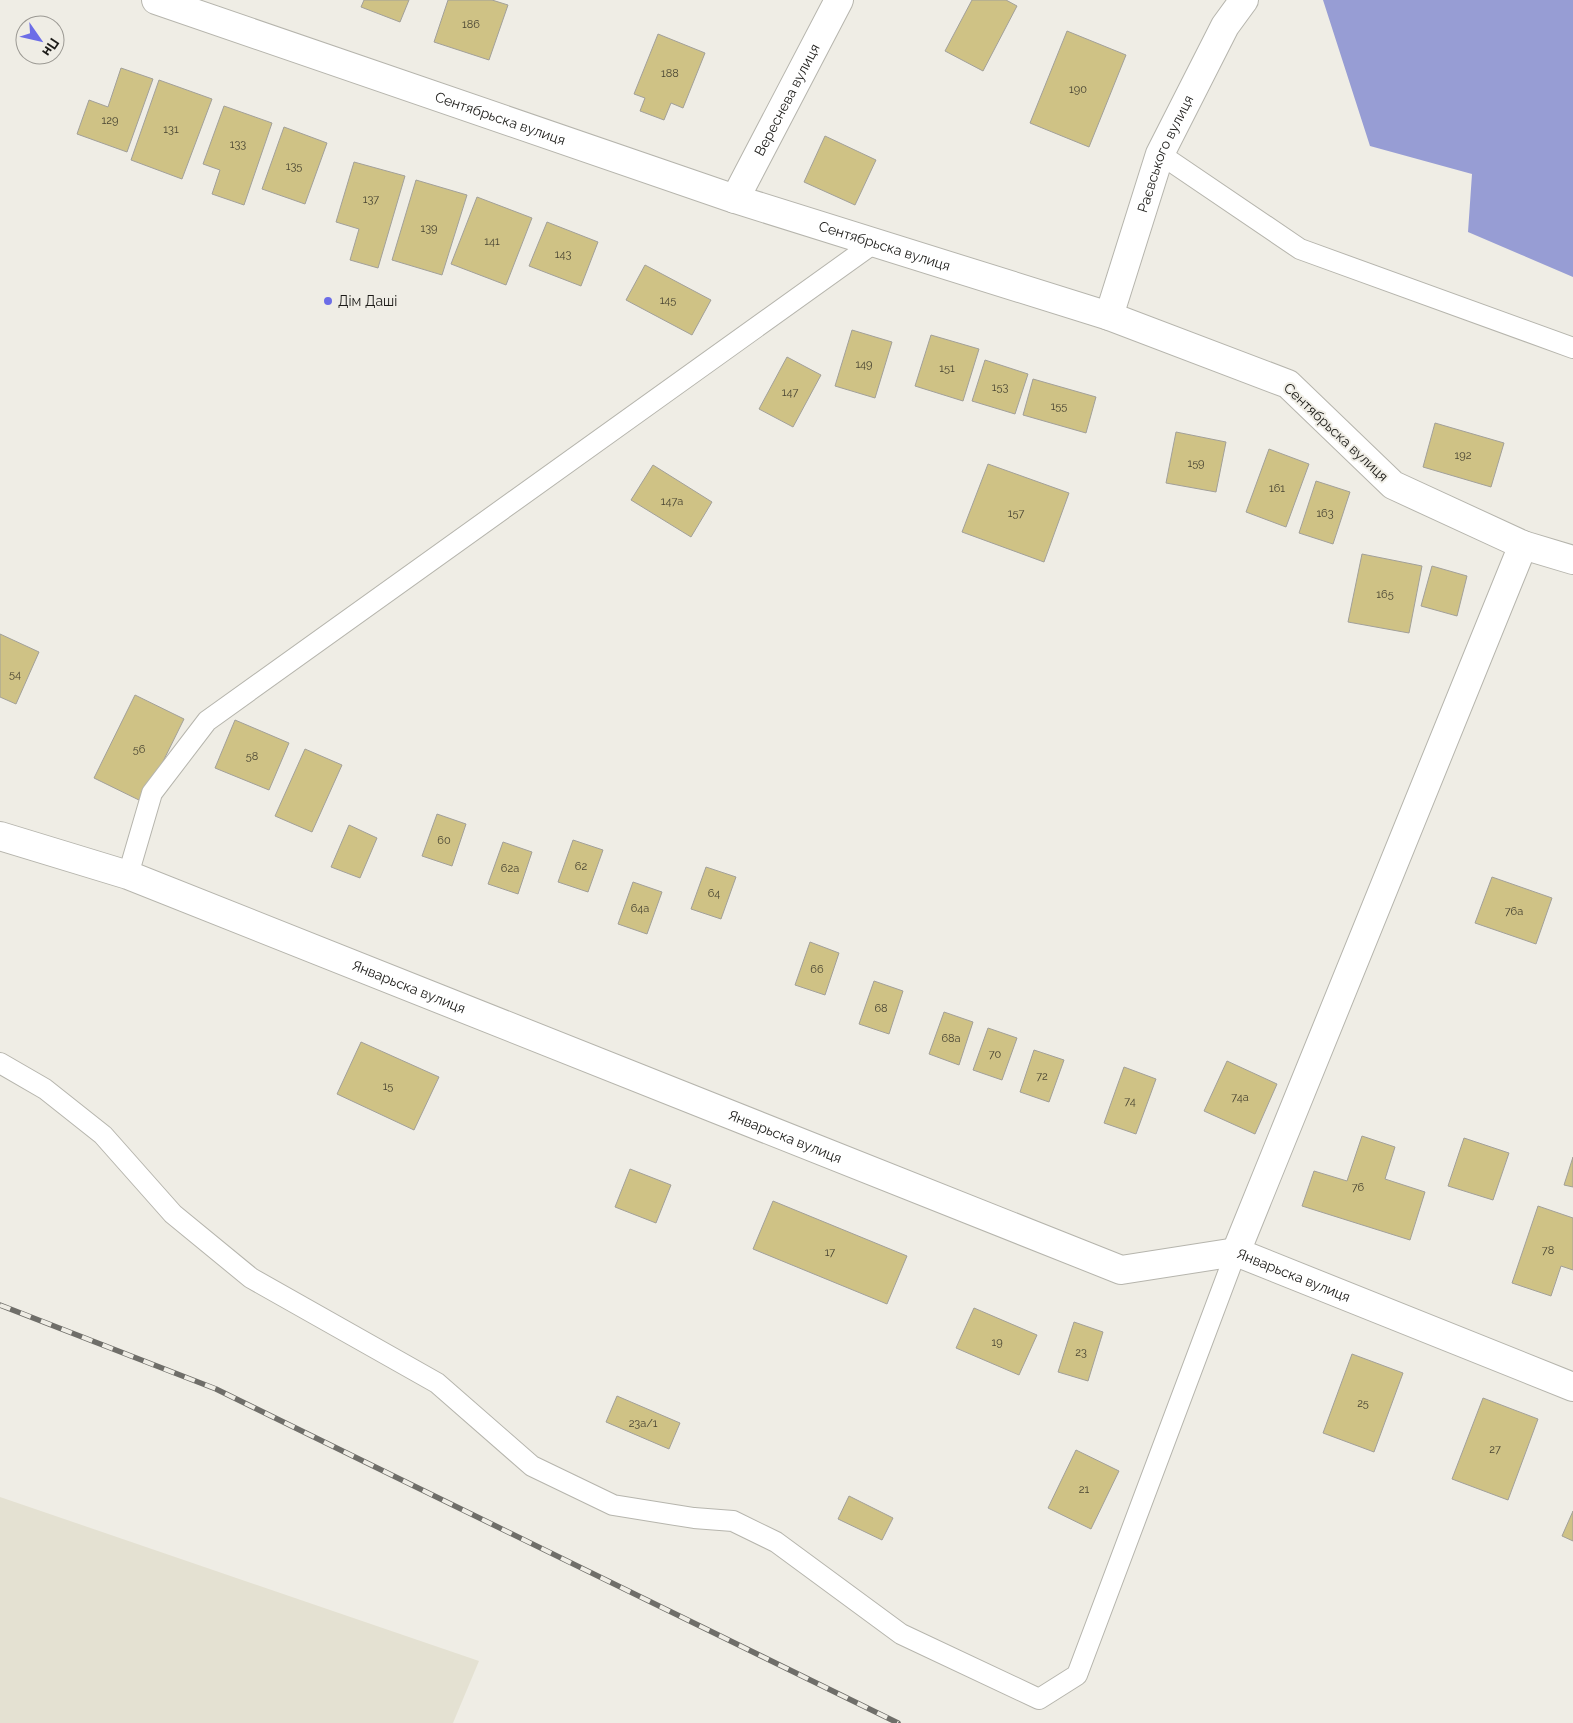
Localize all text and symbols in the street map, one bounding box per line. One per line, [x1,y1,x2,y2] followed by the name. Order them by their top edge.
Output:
[15,15,65,65] north arrow
[462,18,480,31] house number: 186
[39,35,63,59] text: Пн
[751,41,823,158] street label: Вереснева вулиця
[661,67,679,80] house number: 188
[1069,83,1087,96] house number: 190
[433,89,568,148] street label: Сентябрьска вулиця
[1134,92,1197,214] street label: Раєвського вулиця
[102,114,118,127] house number: 129
[163,123,179,136] house number: 131
[230,138,246,151] house number: 133
[286,160,302,173] house number: 135
[363,193,379,206] house number: 137
[817,218,952,274] street label: Сентябрьска вулиця
[420,222,438,235] house number: 139
[484,235,500,248] house number: 141
[555,248,571,261] house number: 143
[338,293,397,309] place label: Дім Даші
[660,294,676,307] house number: 145
[322,295,334,307] marker: Дім Даші
[855,358,873,371] house number: 149
[939,362,955,375] house number: 151
[1281,380,1391,484] street label: Сентябрьска вулиця
[992,381,1008,394] house number: 153
[782,386,798,399] house number: 147
[1051,400,1067,413] house number: 155
[1455,449,1472,462] house number: 192
[1187,457,1205,470] house number: 159
[1269,482,1285,495] house number: 161
[661,495,683,508] house number: 147а
[1008,507,1024,520] house number: 157
[1316,507,1334,520] house number: 163
[1376,588,1394,601] house number: 165
[9,668,21,681] house number: 54
[133,743,146,756] house number: 56
[246,750,258,763] house number: 58
[437,834,451,847] house number: 60
[575,860,587,873] house number: 62
[501,862,519,875] house number: 62а
[708,887,720,900] house number: 64
[631,902,649,915] house number: 64а
[1505,905,1523,918] house number: 76а
[350,957,468,1016] street label: Январьска вулиця
[810,963,824,976] house number: 66
[874,1002,888,1015] house number: 68
[941,1032,961,1045] house number: 68а
[989,1048,1002,1061] house number: 70
[1036,1070,1048,1083] house number: 72
[383,1080,393,1093] house number: 15
[1231,1091,1249,1104] house number: 74а
[1124,1095,1136,1108] house number: 74
[726,1107,844,1166] street label: Январьска вулиця
[1352,1181,1365,1194] house number: 76
[1542,1244,1554,1257] house number: 78
[1235,1245,1353,1305] street label: Январьска вулиця
[825,1246,835,1259] house number: 17
[991,1336,1003,1349] house number: 19
[1075,1346,1087,1359] house number: 23
[1357,1397,1369,1410] house number: 25
[629,1417,658,1430] house number: 23а/1
[1489,1443,1501,1456] house number: 27
[1079,1483,1090,1496] house number: 21

